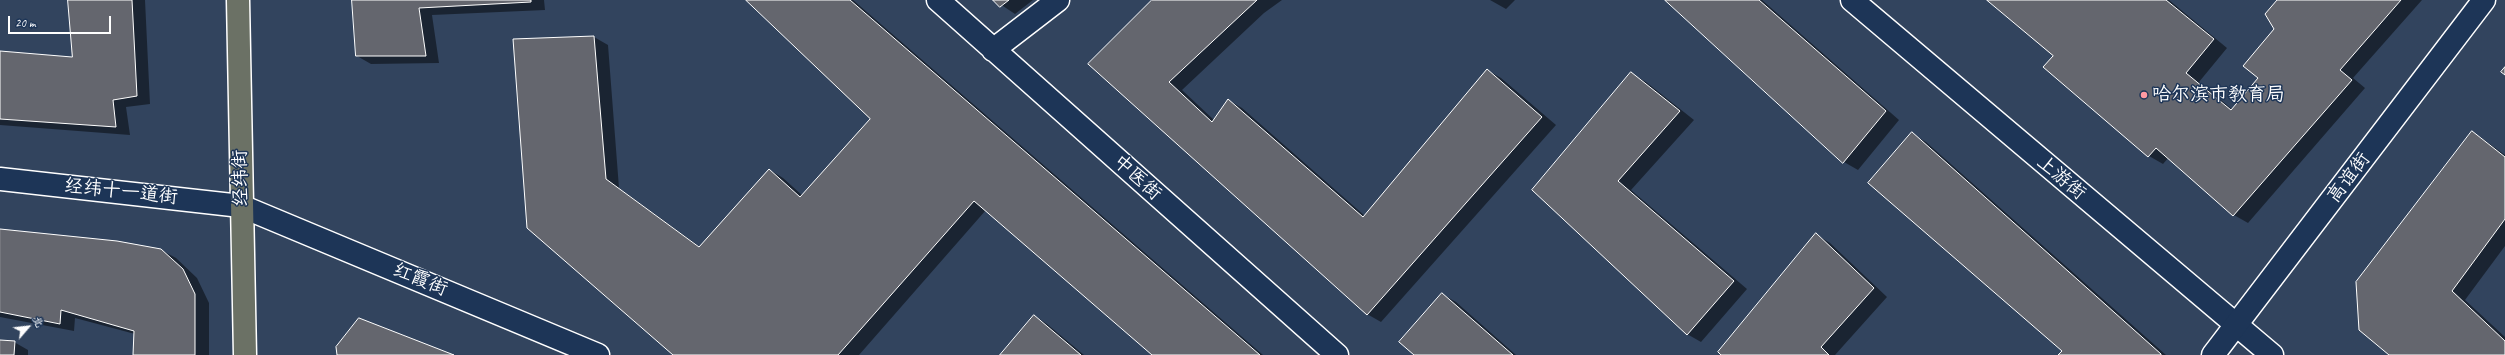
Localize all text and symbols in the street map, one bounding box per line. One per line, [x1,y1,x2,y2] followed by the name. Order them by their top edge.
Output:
[10,8,113,34] scale bar
[15,15,35,31] text: 20 m
[2152,84,2285,106] place label: 哈尔滨市教育局
[2139,90,2149,100] marker: 哈尔滨市教育局
[2323,148,2375,208] street label: 高谊街
[229,149,253,207] street label: 经纬街
[1108,150,1166,206] street label: 中医街
[2032,151,2090,205] street label: 上游街
[63,175,179,209] street label: 经纬十一道街
[389,259,451,301] street label: 红霞街
[8,307,48,347] north arrow
[30,313,47,330] text: 北

